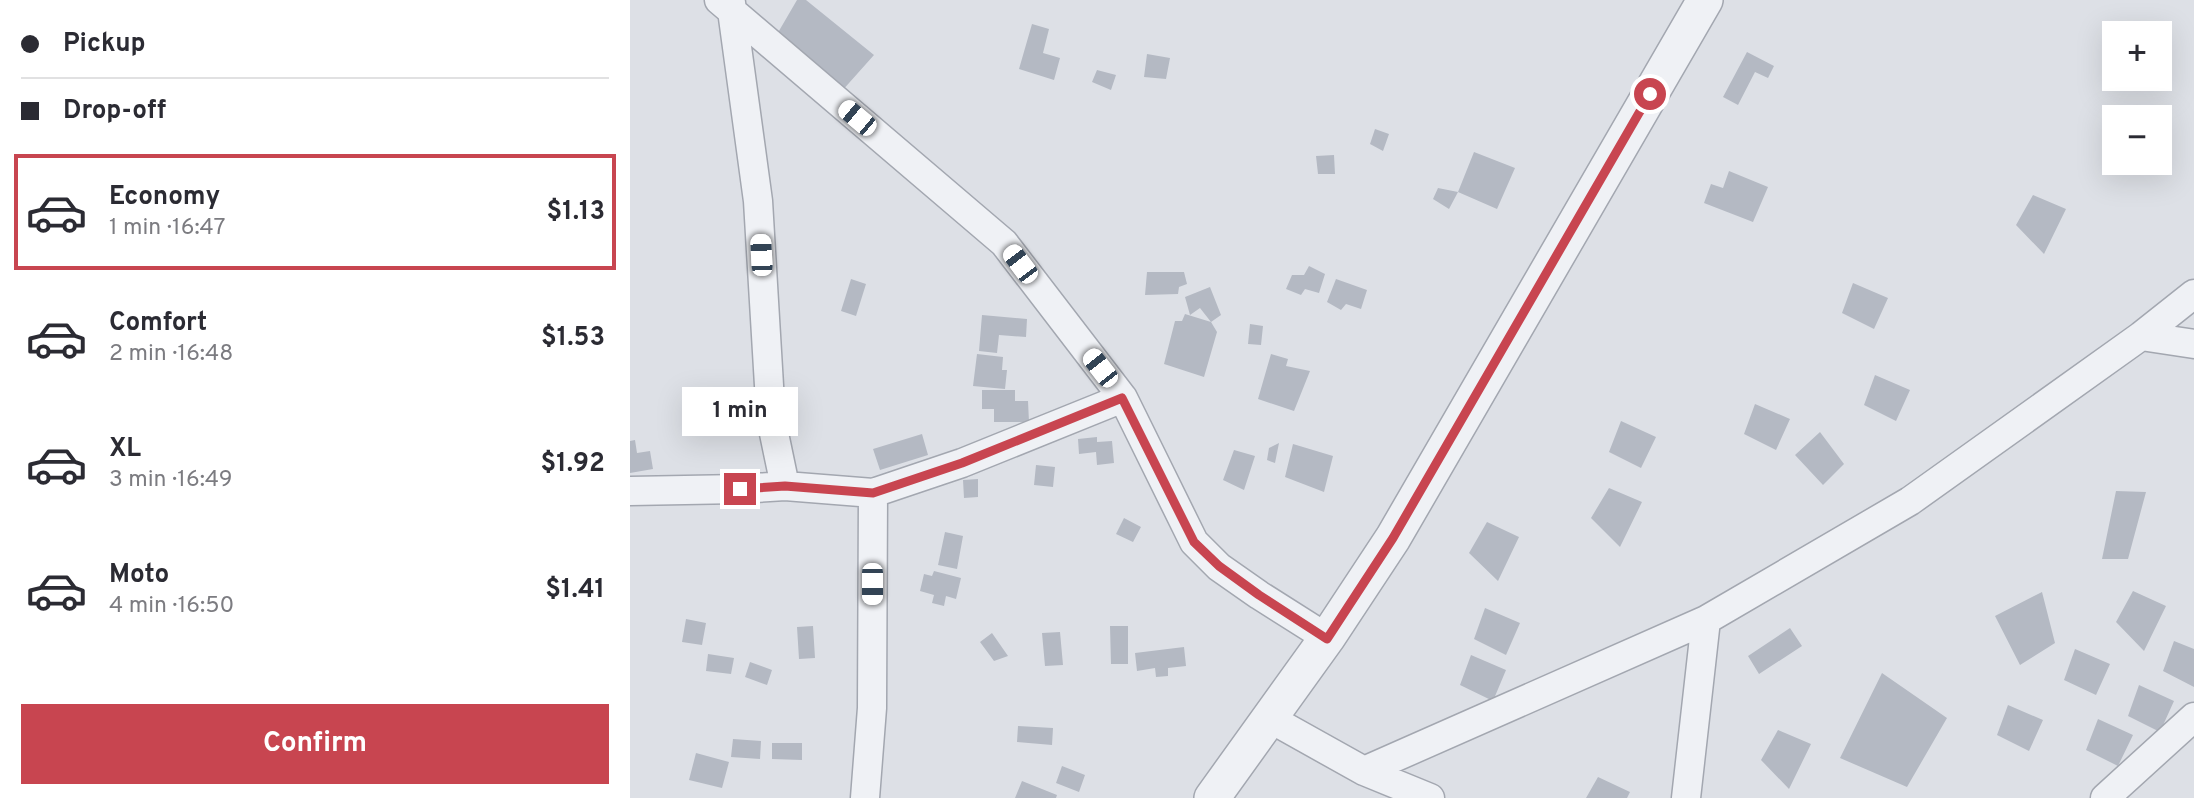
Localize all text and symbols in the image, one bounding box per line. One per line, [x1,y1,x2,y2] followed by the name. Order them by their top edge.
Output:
[2102,21,2172,175] map controls
[2102,21,2172,91] button: +
[63,28,146,61] text: Pickup
[1634,78,1666,110] route start
[63,95,166,128] text: Drop-off
[835,96,880,140] car
[2102,105,2172,175] button: −
[25,181,88,244] icon: car
[109,181,220,214] text: Economy
[546,196,605,229] text: $1.13
[109,214,226,243] text: 1 min · 16:47
[750,233,773,277] car
[999,241,1042,287] car
[25,307,88,370] icon: car
[109,307,207,340] text: Comfort
[541,322,605,355] text: $1.53
[109,340,233,369] text: 2 min · 16:48
[1079,345,1122,391] car
[682,388,798,436] callout: 1 min
[712,397,768,426] text: 1 min
[25,433,88,496] icon: car
[109,433,141,466] text: XL
[541,448,605,481] text: $1.92
[109,466,233,495] text: 3 min · 16:49
[724,473,756,505] route end
[25,559,88,622] icon: car
[109,559,169,592] text: Moto
[862,563,883,605] car
[545,574,605,607] text: $1.41
[109,592,234,621] text: 4 min · 16:50
[21,704,609,784] button: Confirm

